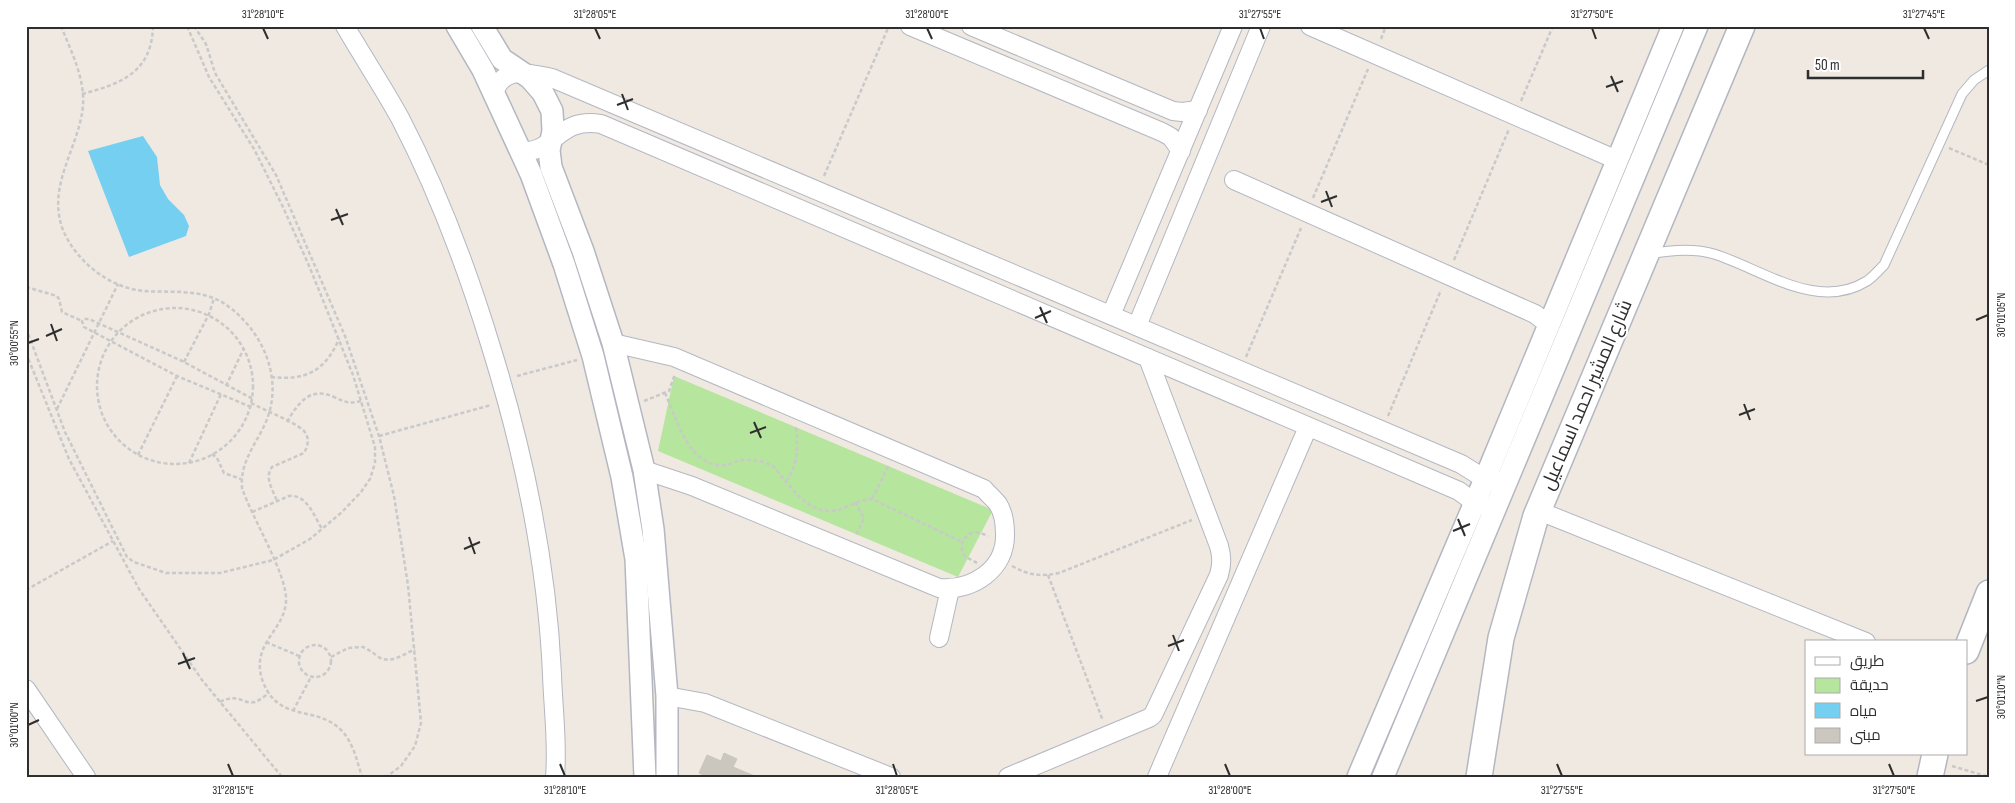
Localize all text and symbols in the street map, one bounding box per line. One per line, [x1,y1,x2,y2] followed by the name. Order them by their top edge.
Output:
[242,7,284,22] text: 31°28'10"E
[574,7,616,22] text: 31°28'05"E
[905,7,949,22] text: 31°28'00"E
[1239,7,1281,22] text: 31°27'55"E
[1571,7,1613,22] text: 31°27'50"E
[1903,7,1945,22] text: 31°27'45"E
[1808,48,1922,80] scale bar
[1815,56,1840,75] text: 50 m
[1994,293,2009,337] text: 30°01'05"N
[1536,296,1638,494] street label: شارع المشير احمد اسماعيل
[7,320,22,366] text: 30°00'55"N
[1805,640,1968,756] legend
[1850,652,1884,671] text: طريق
[1994,675,2009,719] text: 30°01'10"N
[1850,676,1889,695] text: حديقة
[7,702,22,748] text: 30°01'00"N
[1850,702,1877,721] text: مياه
[1850,726,1881,745] text: مبنى
[212,783,254,798] text: 31°28'15"E
[544,783,586,798] text: 31°28'10"E
[876,783,918,798] text: 31°28'05"E
[1208,783,1252,798] text: 31°28'00"E
[1541,783,1583,798] text: 31°27'55"E
[1873,783,1915,798] text: 31°27'50"E

